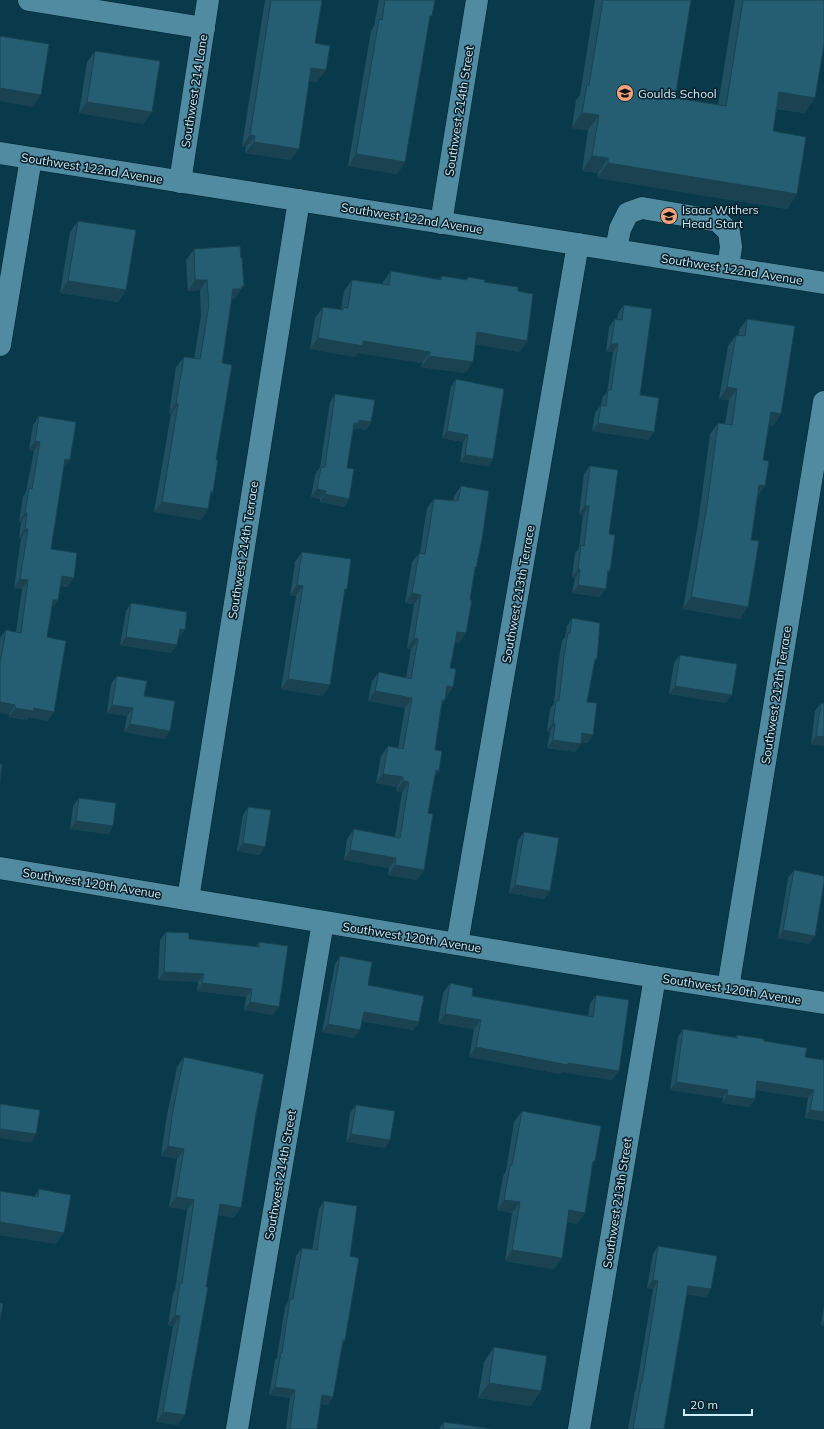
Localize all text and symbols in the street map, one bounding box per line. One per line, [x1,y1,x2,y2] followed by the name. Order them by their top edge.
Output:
[178,33,210,149] street label: Southwest 214 Lane
[441,45,477,177] street label: Southwest 214th Street
[615,83,635,103] school or university icon: Goulds School
[638,86,717,101] place label: Goulds School
[20,149,164,187] street label: Southwest 122nd Avenue
[340,199,484,237] street label: Southwest 122nd Avenue
[682,202,759,231] place label: Isaac Withers Head Start
[659,206,679,226] school or university icon: Isaac Withers Head Start
[660,250,804,288] street label: Southwest 122nd Avenue
[225,480,261,620] street label: Southwest 214th Terrace
[498,524,538,664] street label: Southwest 213th Terrace
[758,625,794,765] street label: Southwest 212th Terrace
[22,865,162,901] street label: Southwest 120th Avenue
[342,919,482,955] street label: Southwest 120th Avenue
[662,971,802,1007] street label: Southwest 120th Avenue
[261,1109,299,1241] street label: Southwest 214th Street
[599,1137,635,1269] street label: Southwest 213th Street
[684,1391,752,1417] scale bar
[690,1397,718,1412] text: 20 m

